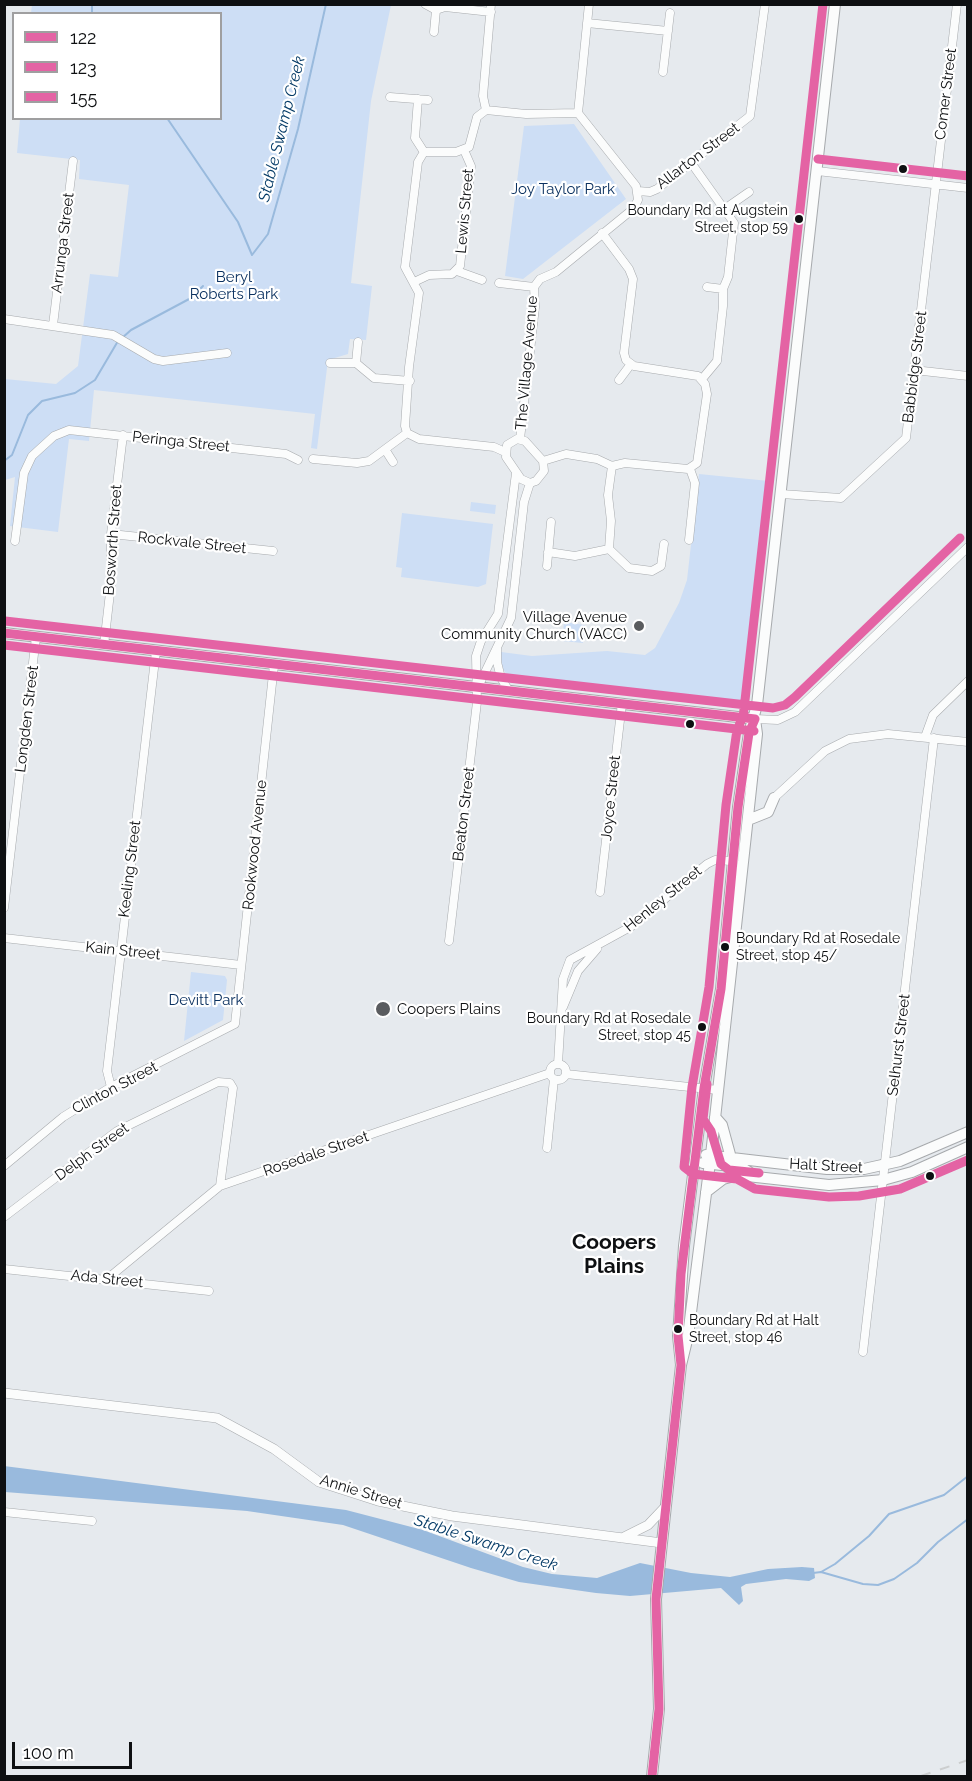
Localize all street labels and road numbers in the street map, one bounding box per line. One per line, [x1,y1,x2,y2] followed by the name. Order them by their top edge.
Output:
[931,47,961,141] street label: Comer Street
[653,119,743,193] street label: Allarton Street
[452,168,478,254] street label: Lewis Street
[48,192,78,294] street label: Arrunga Street
[512,295,542,431] street label: The Village Avenue
[899,310,931,424] street label: Babbidge Street
[131,428,231,456] street label: Peringa Street
[100,484,126,596] street label: Bosworth Street
[137,528,247,558] street label: Rockvale Street
[11,664,43,774] street label: Longden Street
[598,754,624,842] street label: Joyce Street
[449,766,479,862] street label: Beaton Street
[239,779,271,911] street label: Rookwood Avenue
[115,819,145,919] street label: Keeling Street
[621,862,705,936] street label: Henley Street
[85,938,161,964] street label: Kain Street
[884,993,914,1097] street label: Selhurst Street
[69,1058,161,1118] street label: Clinton Street
[52,1119,132,1185] street label: Delph Street
[261,1128,371,1180] street label: Rosedale Street
[789,1155,863,1177] street label: Halt Street
[70,1266,144,1292] street label: Ada Street
[318,1471,404,1513] street label: Annie Street

